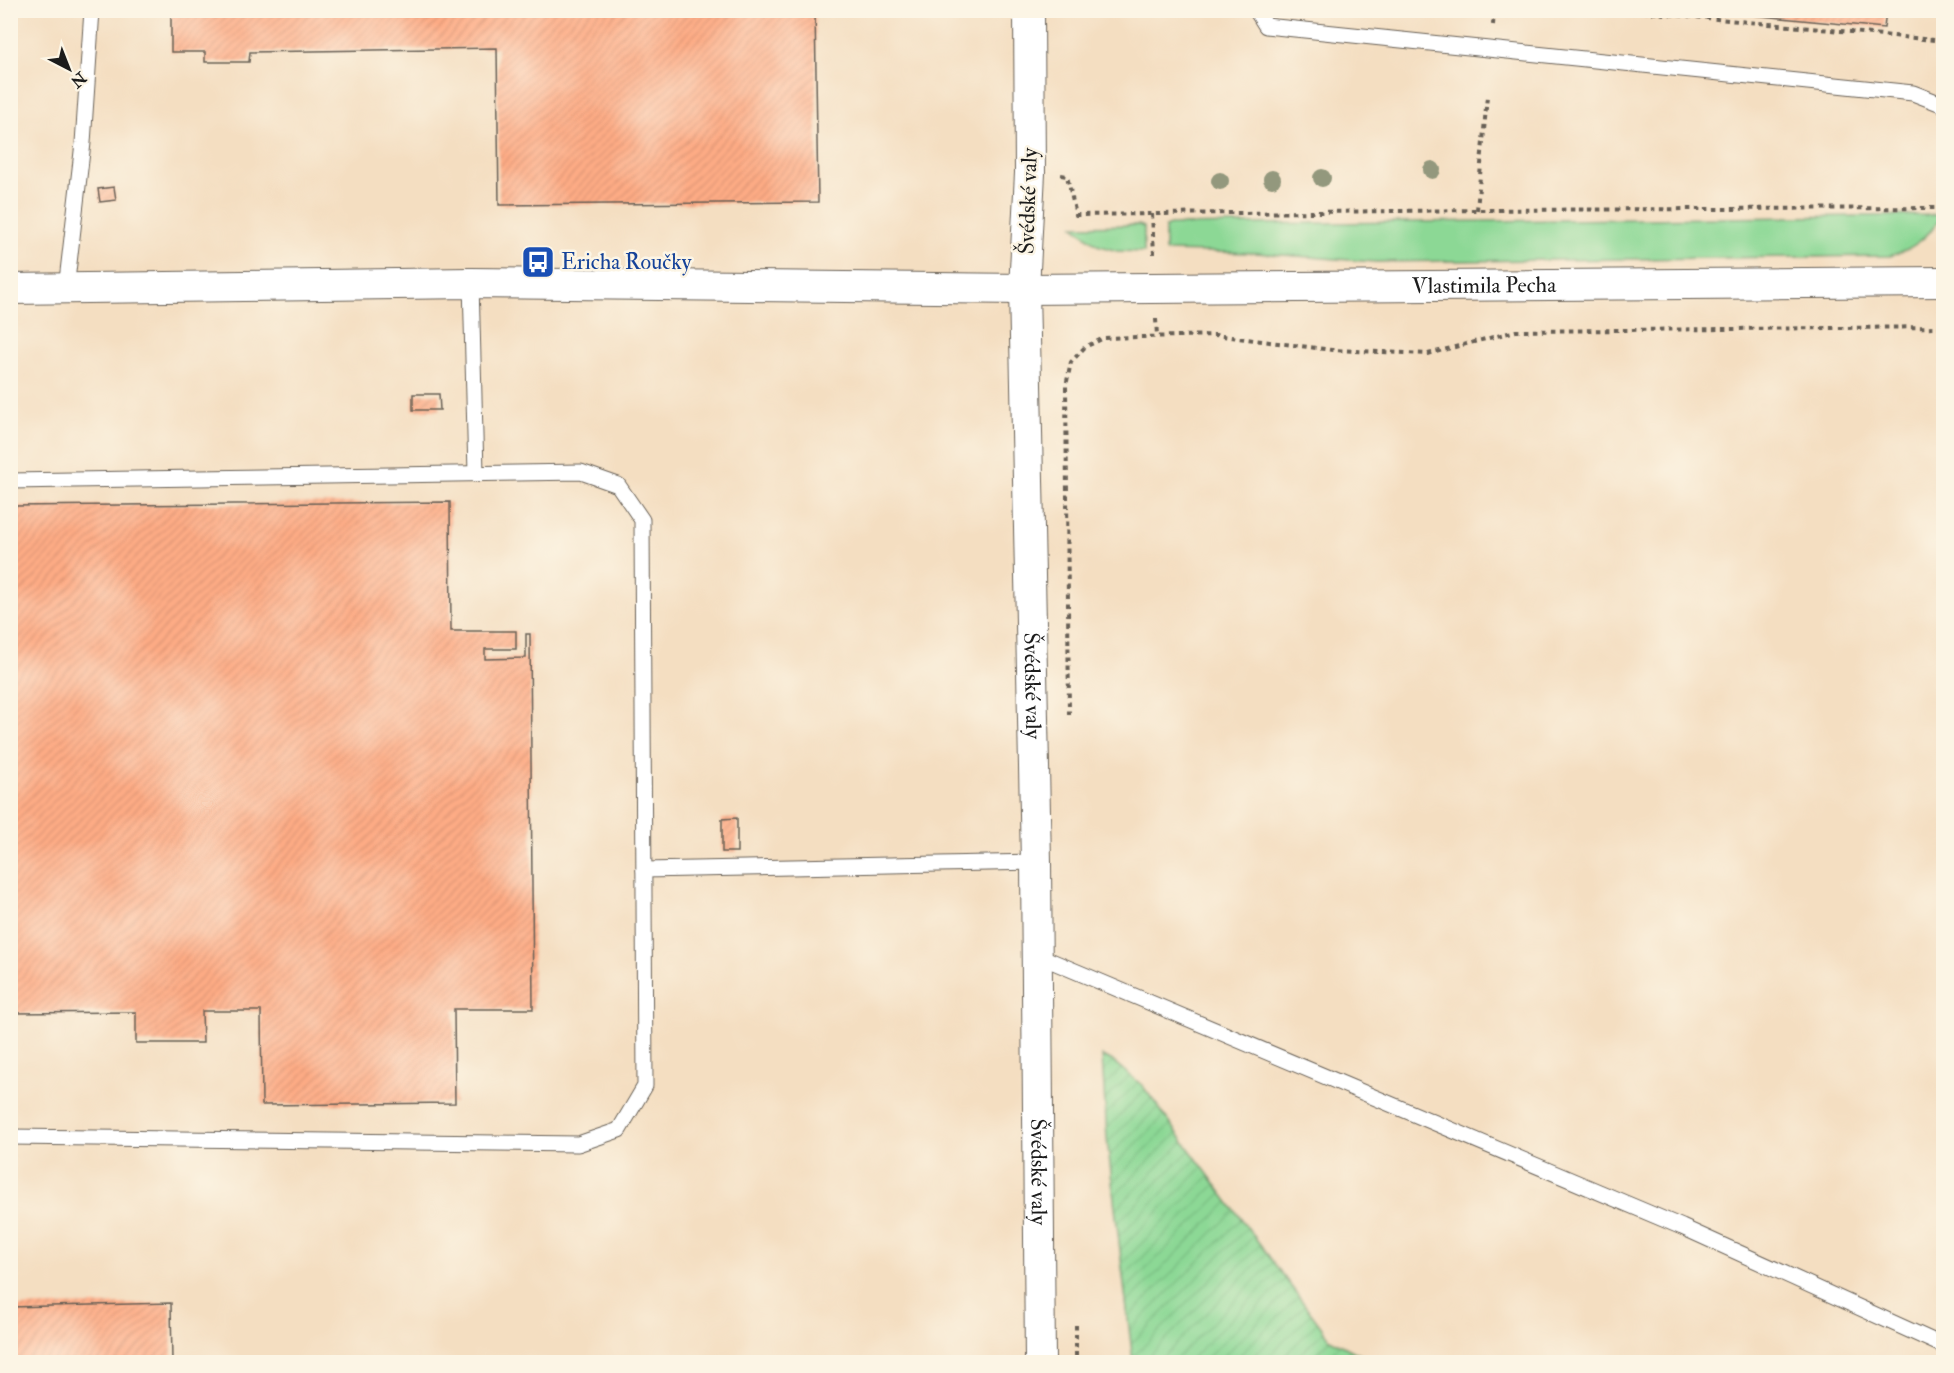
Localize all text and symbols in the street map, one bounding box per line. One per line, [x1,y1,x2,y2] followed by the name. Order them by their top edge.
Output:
[39,39,99,99] north arrow
[66,67,91,92] text: N
[1011,147,1044,255] street label: Švédské valy
[520,244,556,280] bus stop icon: Ericha Roučky
[561,248,692,276] place label: Ericha Roučky
[1412,271,1557,300] street label: Vlastimila Pecha
[1017,632,1047,740] street label: Švédské valy
[1024,1118,1053,1225] street label: Švédské valy

